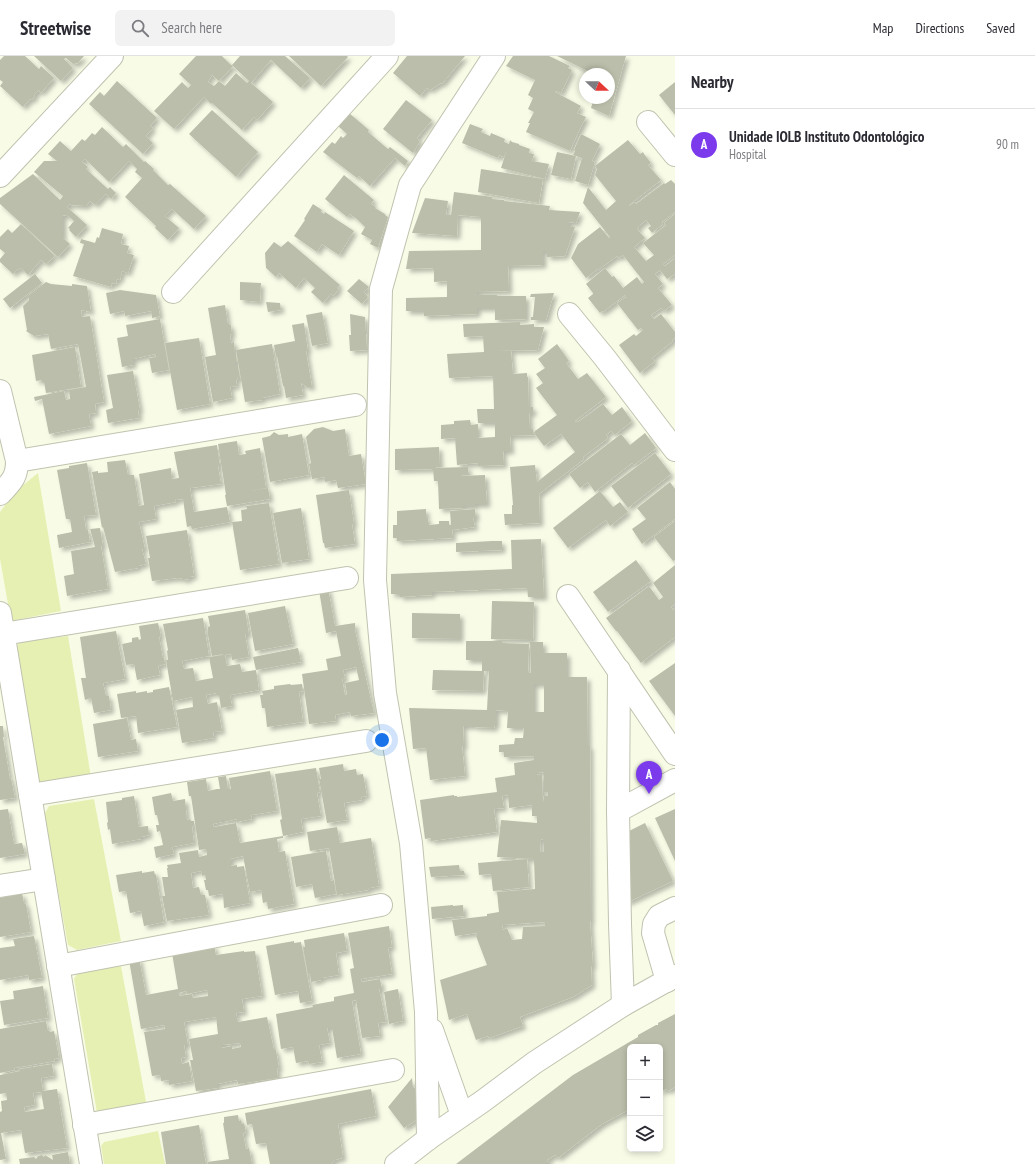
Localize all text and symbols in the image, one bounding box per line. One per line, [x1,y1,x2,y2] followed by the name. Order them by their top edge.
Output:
[115,10,395,46] search box
[20,16,91,40] text: Streetwise
[129,17,151,39] icon: search
[161,18,222,37] text: Search here
[873,19,893,37] text: Map
[915,19,964,37] text: Directions
[986,19,1015,37] text: Saved
[579,68,615,104] north arrow
[691,71,734,93] text: Nearby
[729,127,924,146] text: Unidade IOLB Instituto Odontológico
[701,136,707,153] text: A
[996,136,1019,153] text: 90 m
[729,146,766,163] text: Hospital
[372,730,392,750] your location
[636,761,662,794] pin: A
[627,1044,663,1152] map controls
[627,1044,663,1080] button: +
[627,1080,663,1116] button: −
[627,1116,663,1152] button: layers

